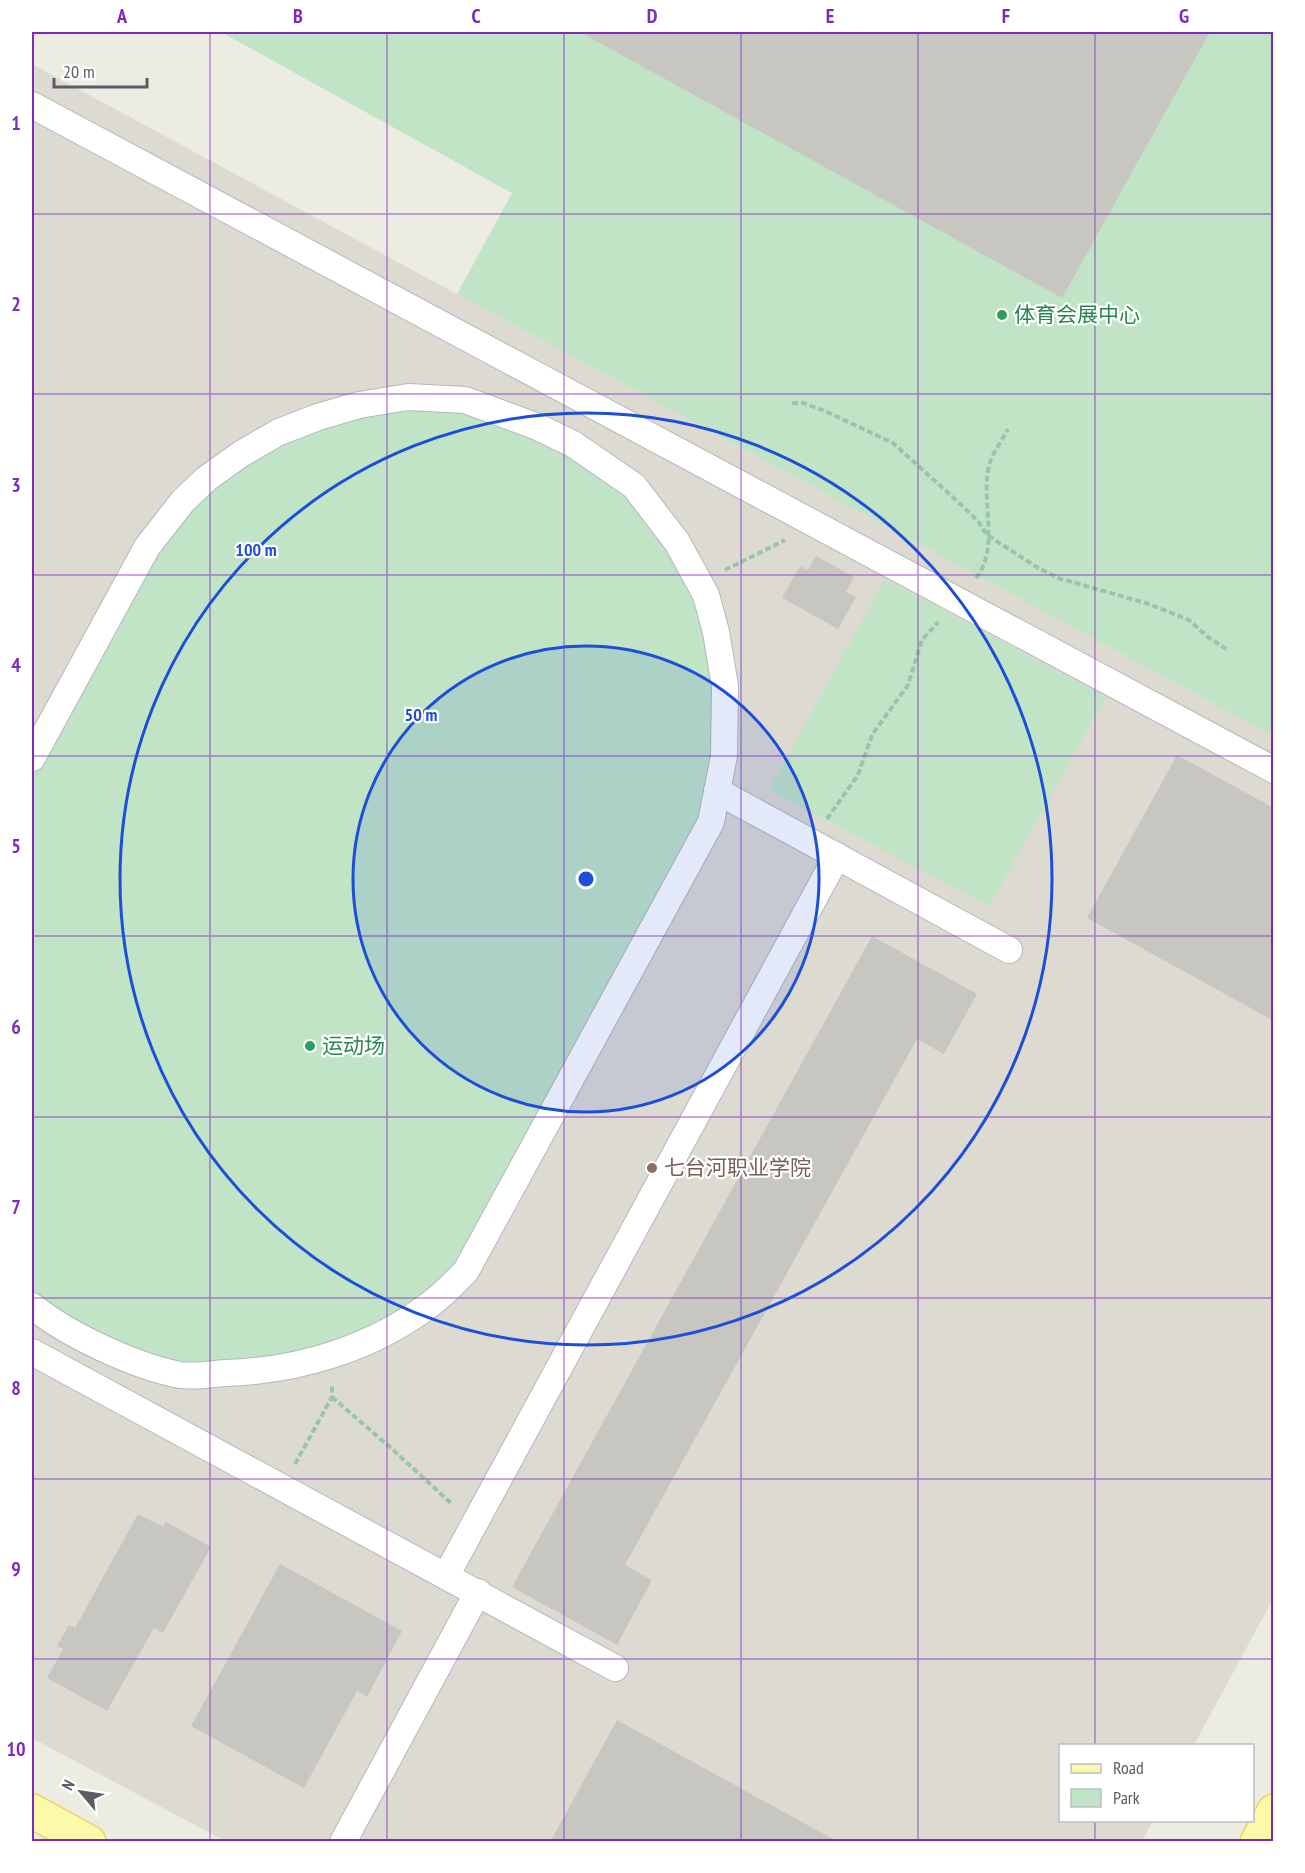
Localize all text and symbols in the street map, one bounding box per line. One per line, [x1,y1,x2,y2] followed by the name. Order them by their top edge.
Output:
[116,3,128,29] text: A
[293,3,303,29] text: B
[471,3,481,29] text: C
[647,3,658,29] text: D
[826,3,834,29] text: E
[1002,3,1010,29] text: F
[1179,3,1189,29] text: G
[54,51,147,89] scale bar
[63,60,95,83] text: 20 m
[11,110,21,136] text: 1
[11,291,21,317] text: 2
[1014,301,1140,328] place label: 体育会展中心
[995,308,1009,322] marker: 体育会展中心
[11,472,21,498] text: 3
[235,538,277,561] text: 100 m
[11,652,21,678] text: 4
[405,703,437,726] text: 50 m
[11,833,21,859] text: 5
[576,869,596,889] centre of rings
[11,1014,21,1040] text: 6
[322,1032,385,1059] place label: 运动场
[303,1039,317,1053] marker: 运动场
[664,1154,811,1181] place label: 七台河职业学院
[645,1161,659,1175] marker: 七台河职业学院
[11,1194,21,1220] text: 7
[11,1375,21,1401] text: 8
[11,1556,21,1582] text: 9
[6,1736,26,1762] text: 10
[1059,1744,1254,1822] legend
[1113,1756,1144,1779] text: Road
[51,1762,111,1822] north arrow
[57,1776,79,1793] text: N
[1113,1786,1140,1809] text: Park

